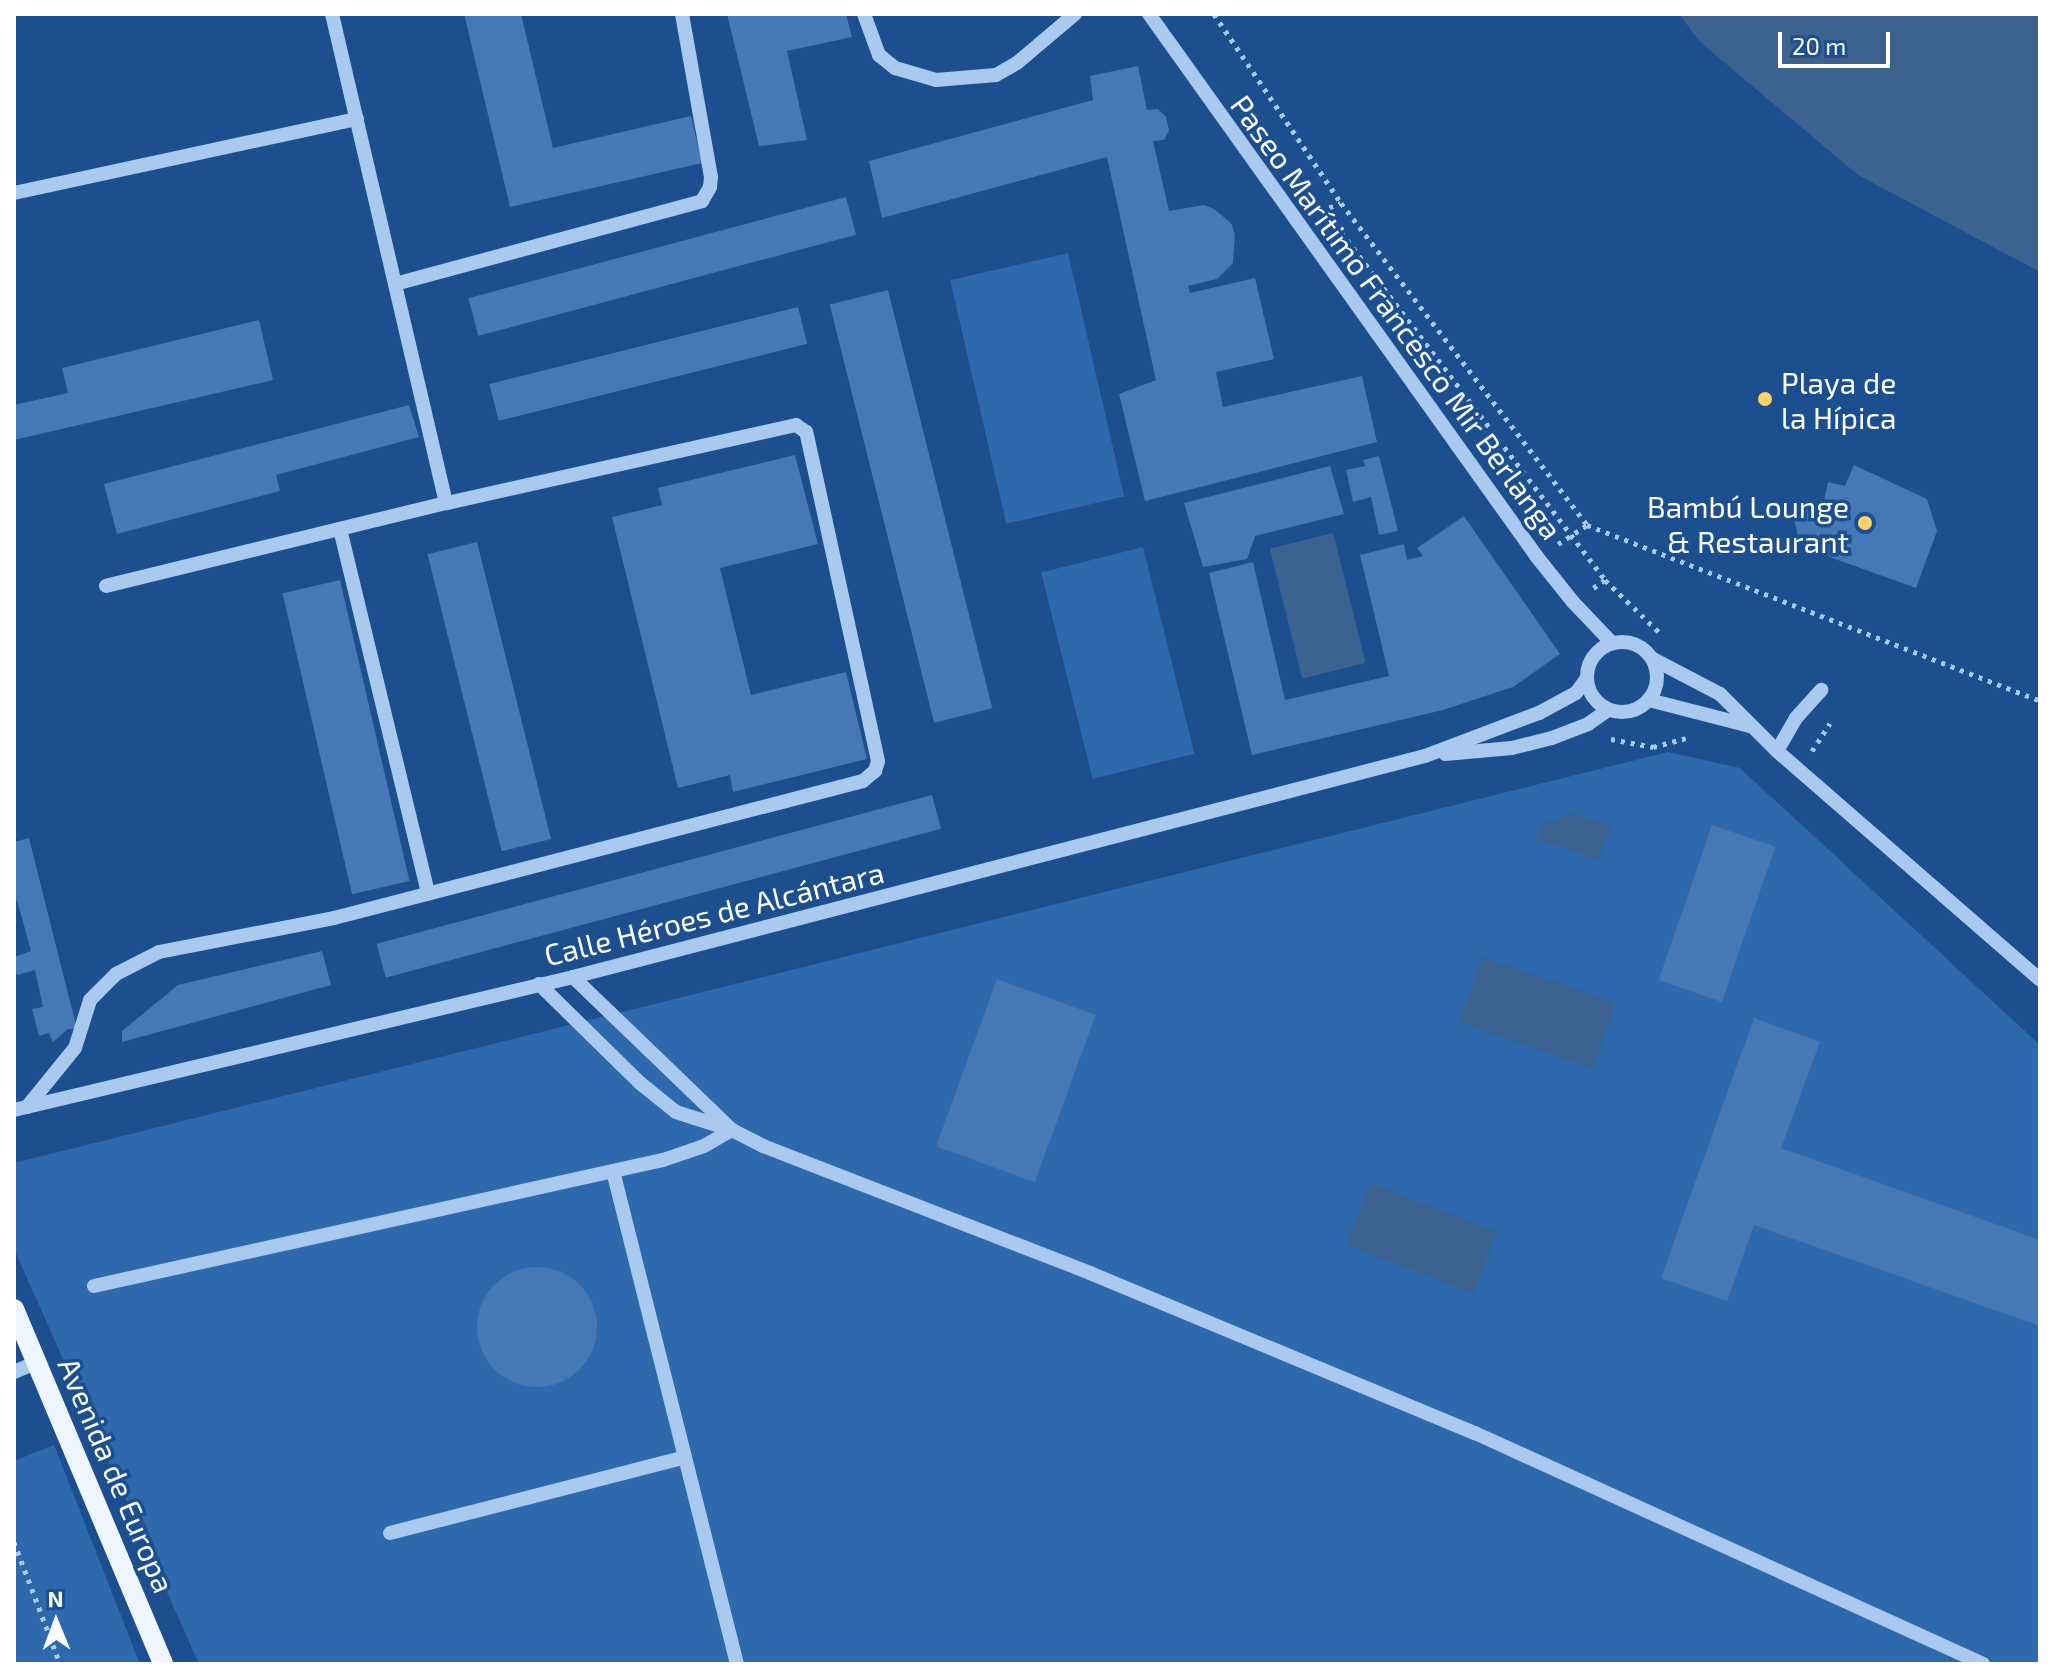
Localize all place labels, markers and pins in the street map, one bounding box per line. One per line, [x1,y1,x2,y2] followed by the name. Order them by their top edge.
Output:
[1781,364,1897,434] place label: Playa de la Hípica
[1756,390,1774,408] marker: Playa de la Hípica
[1647,488,1849,558] place label: Bambú Lounge & Restaurant
[1856,514,1874,532] marker: Bambú Lounge & Restaurant

